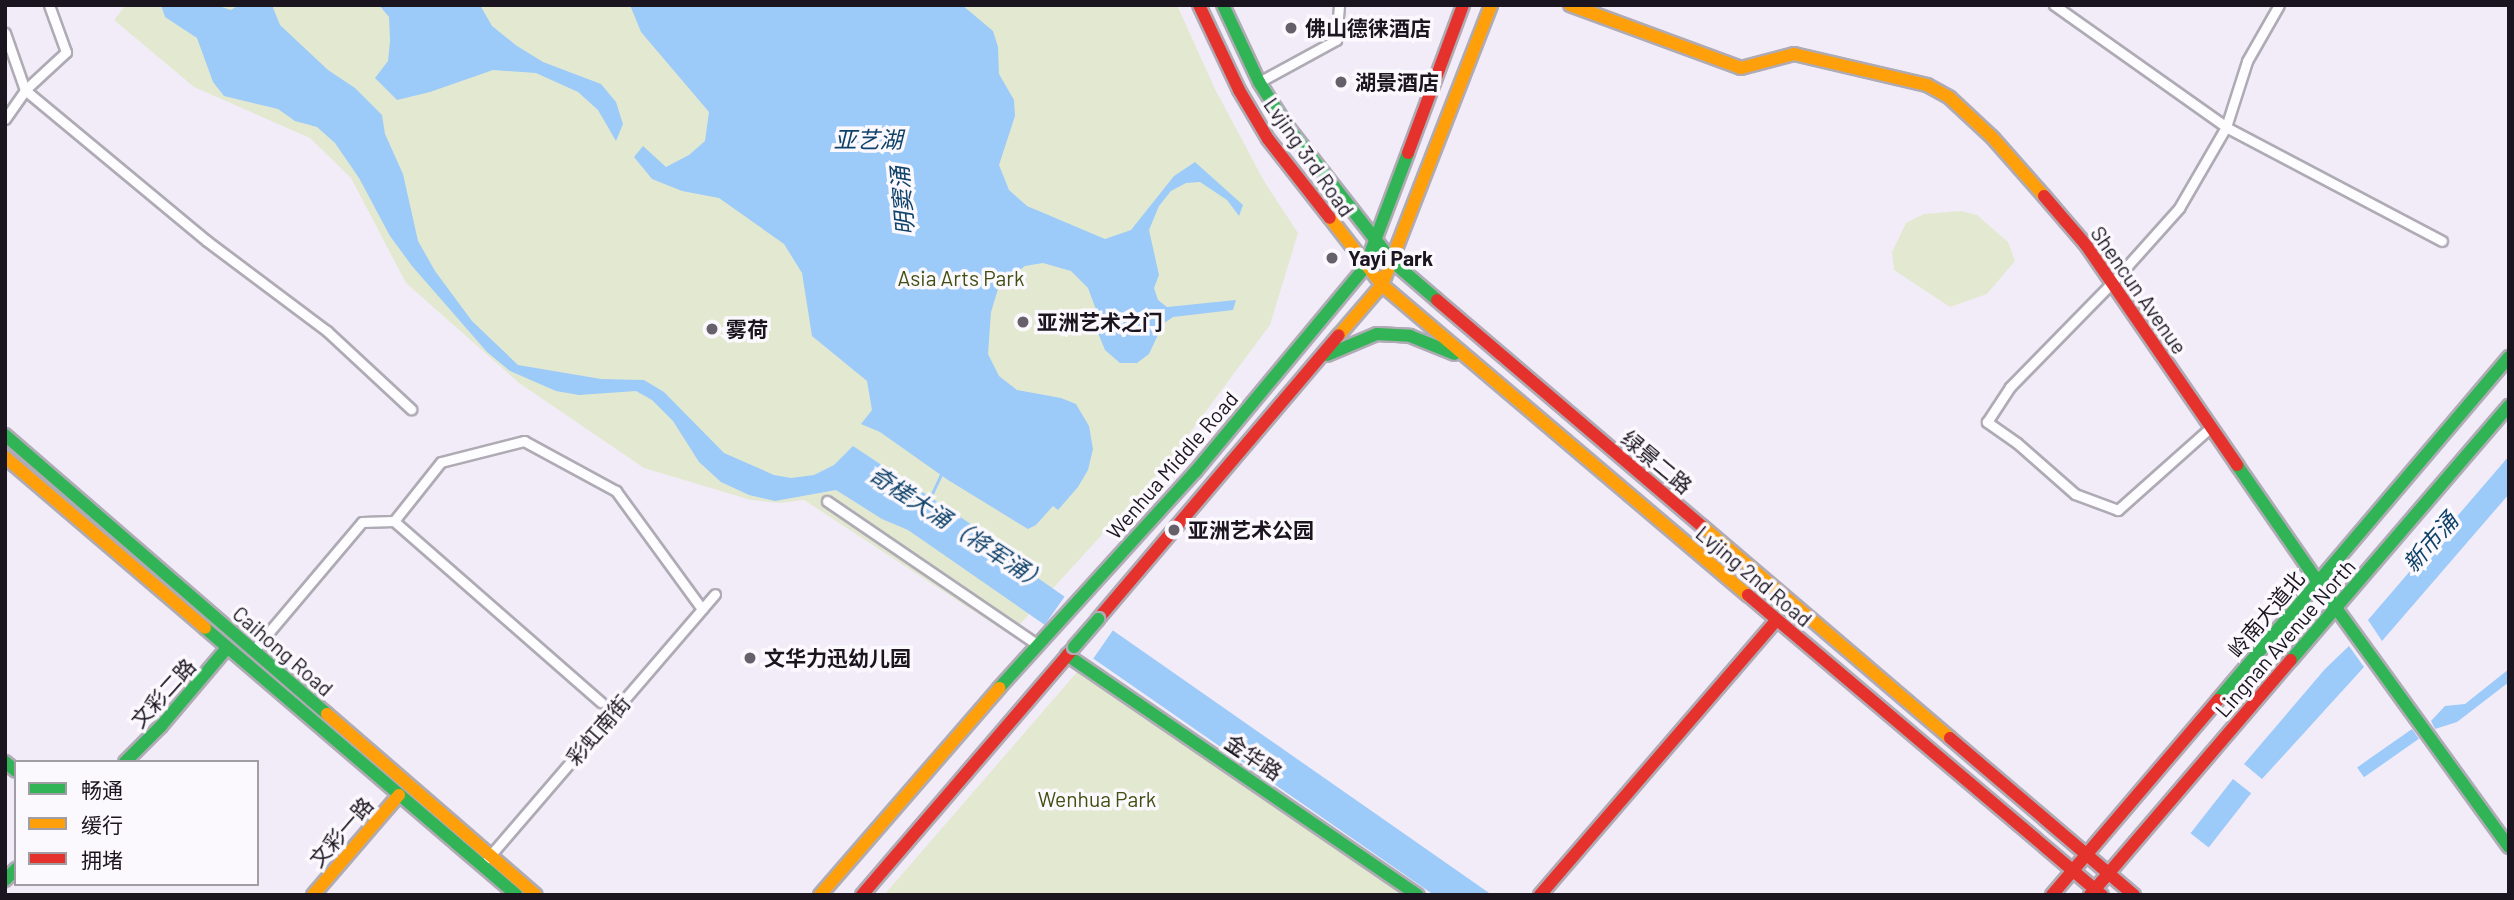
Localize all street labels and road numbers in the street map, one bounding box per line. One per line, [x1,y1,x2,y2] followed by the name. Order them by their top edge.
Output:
[1259,93,1359,221] street label: Lvjing 3rd Road
[2086,221,2192,359] street label: Shencun Avenue
[1101,386,1243,544] street label: Wenhua Middle Road
[1617,425,1697,499] street label: 绿景二路
[1691,520,1817,632] street label: Lvjing 2nd Road
[2210,554,2360,722] street label: Lingnan Avenue North
[2223,566,2309,662] street label: 岭南大道北
[228,601,338,701] street label: Caihong Road
[126,653,200,733] street label: 文彩二路
[561,690,635,770] street label: 彩虹南街
[1221,729,1287,785] street label: 金华路
[304,792,378,872] street label: 文彩一路

